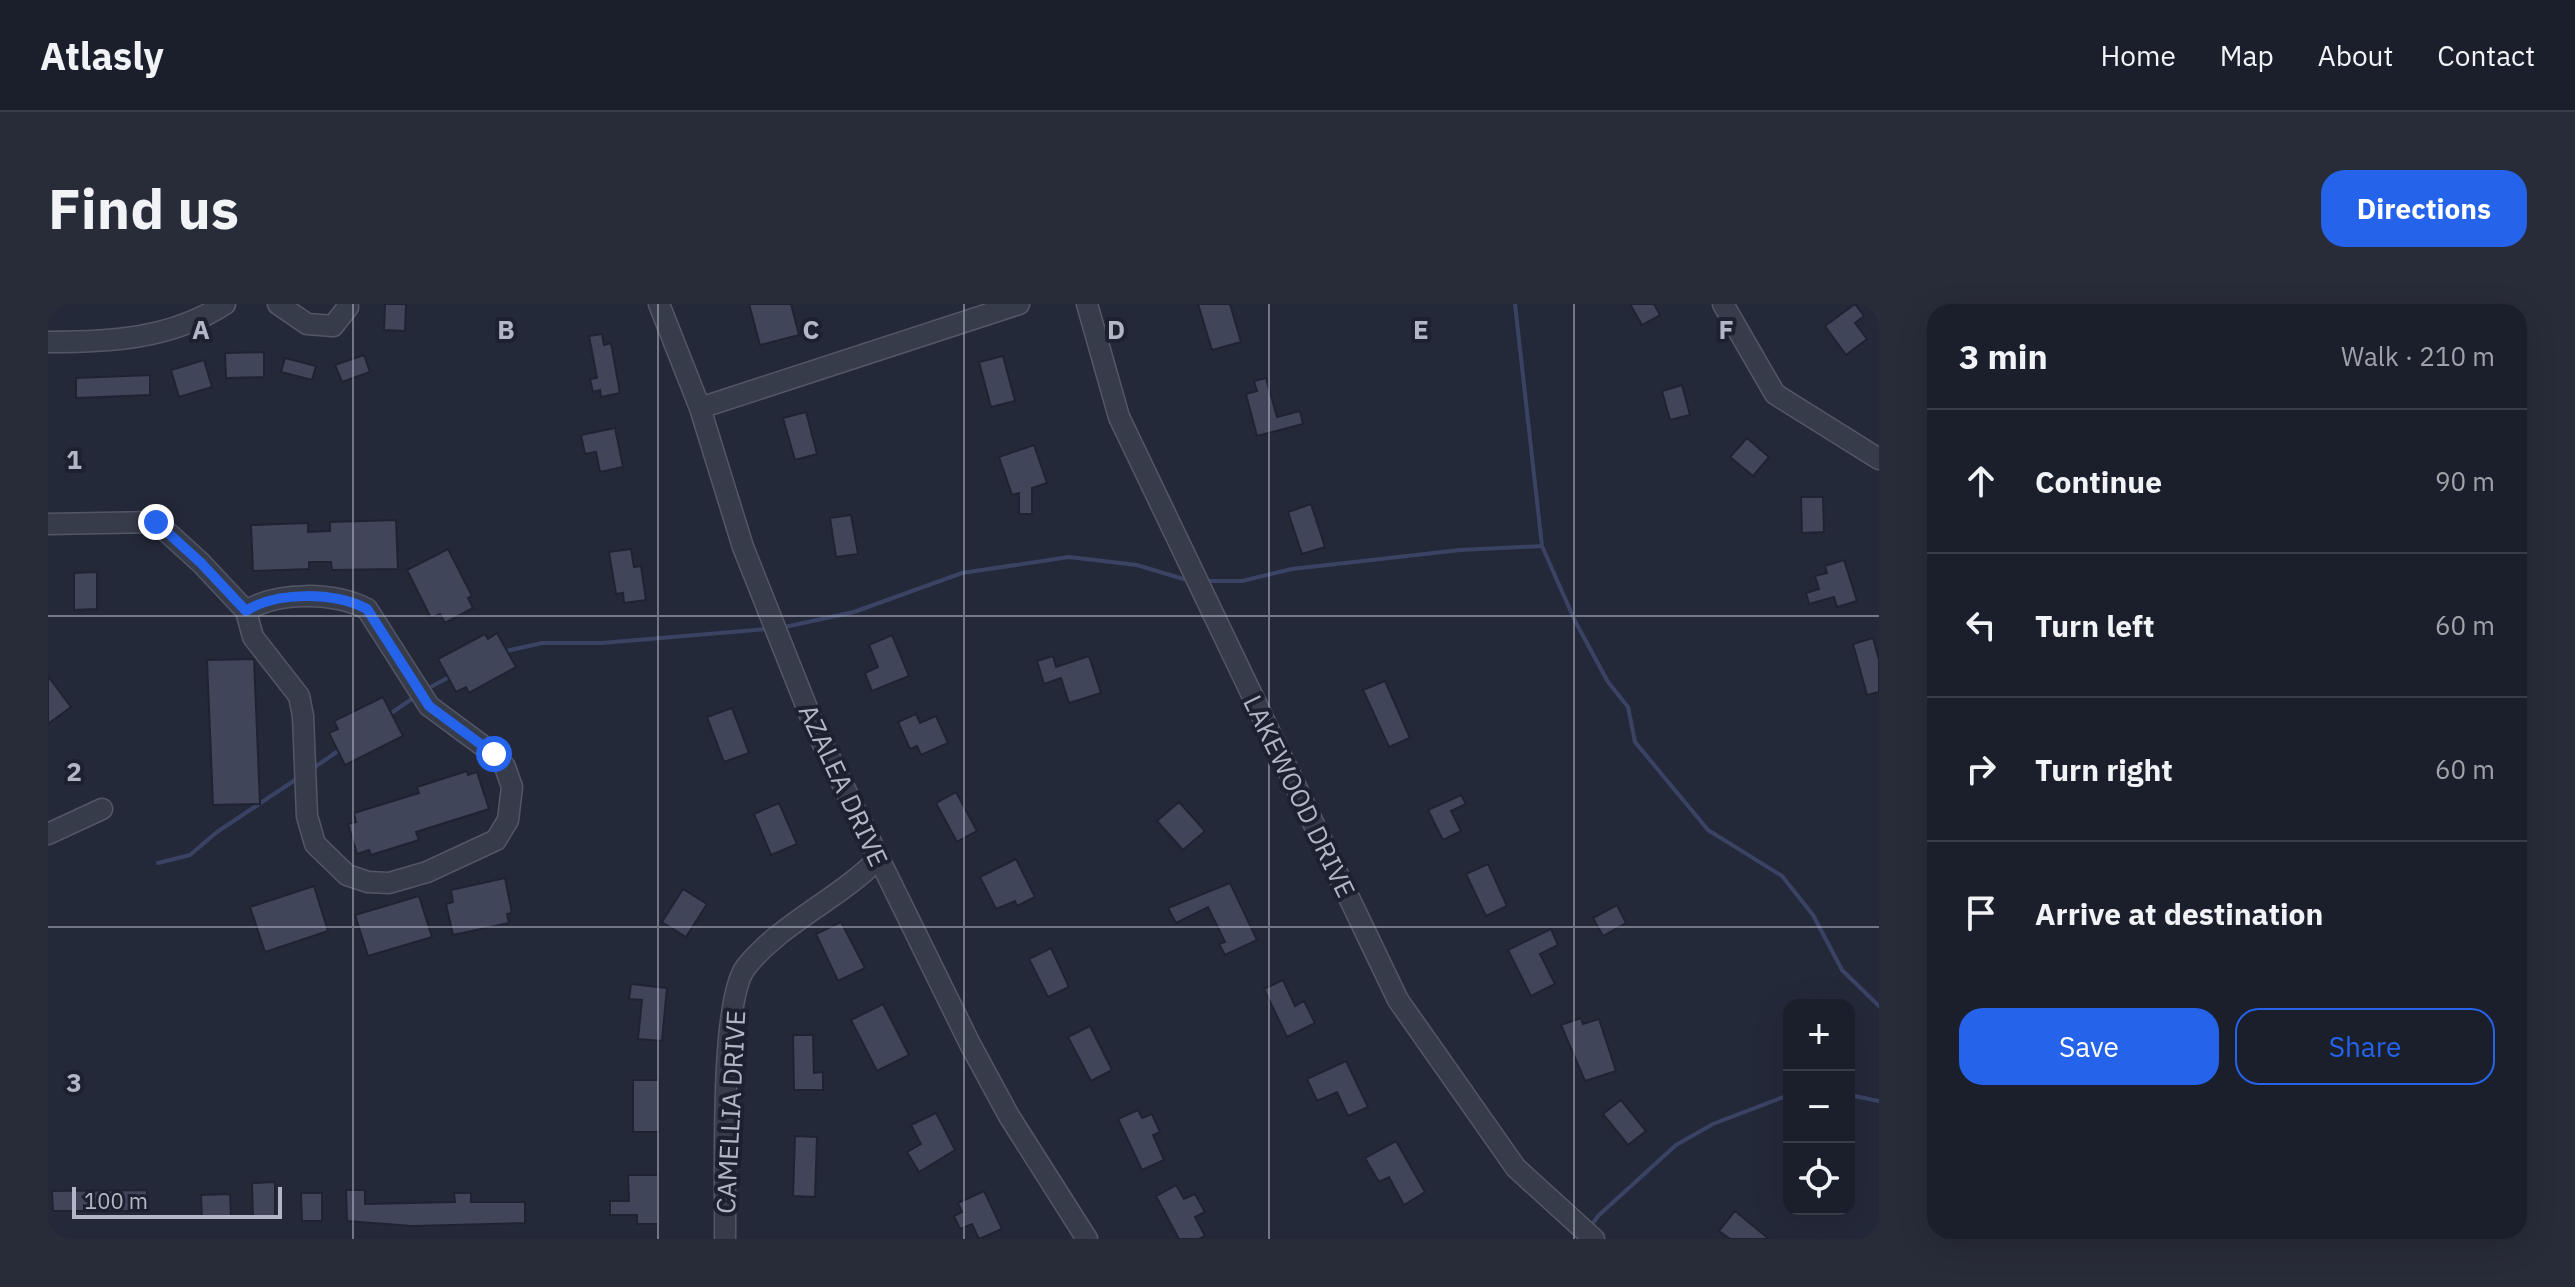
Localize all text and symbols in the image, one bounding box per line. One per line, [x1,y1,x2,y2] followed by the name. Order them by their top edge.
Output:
[40,31,164,80] text: Atlasly
[2100,37,2176,74] text: Home
[2220,37,2274,74] text: Map
[2318,37,2393,74] text: About
[2437,37,2535,74] text: Contact
[2321,170,2527,247] button: Directions
[48,172,239,244] text: Find us
[192,312,210,346] text: A
[497,312,515,346] text: B
[803,312,820,346] text: C
[1107,312,1125,346] text: D
[1413,312,1429,346] text: E
[1718,312,1734,346] text: F
[1959,334,2048,378] text: 3 min
[2341,339,2495,373] text: Walk · 210 m
[66,442,82,476] text: 1
[1959,459,2003,503] icon: ahead
[2035,462,2162,501] text: Continue
[2435,464,2495,498] text: 90 m
[138,504,174,540] route end
[1959,603,2003,647] icon: left
[2035,606,2154,645] text: Turn left
[2435,608,2495,642] text: 60 m
[1236,689,1364,903] street label: LAKEWOOD DRIVE
[792,699,896,871] street label: AZALEA DRIVE
[476,736,512,772] route start
[1959,747,2003,791] icon: right
[2035,750,2173,789] text: Turn right
[2435,752,2495,786] text: 60 m
[66,754,82,788] text: 2
[1959,891,2003,935] icon: arrive
[2035,894,2323,933] text: Arrive at destination
[1783,999,1855,1215] map controls
[1783,999,1855,1071] button: +
[1959,1008,2219,1085] button: Save
[2235,1008,2495,1085] button: Share
[708,1009,752,1215] street label: CAMELLIA DRIVE
[66,1065,82,1099] text: 3
[1783,1071,1855,1143] button: −
[1783,1143,1855,1215] button: locate
[72,1183,282,1219] scale bar
[84,1186,148,1215] text: 100 m

